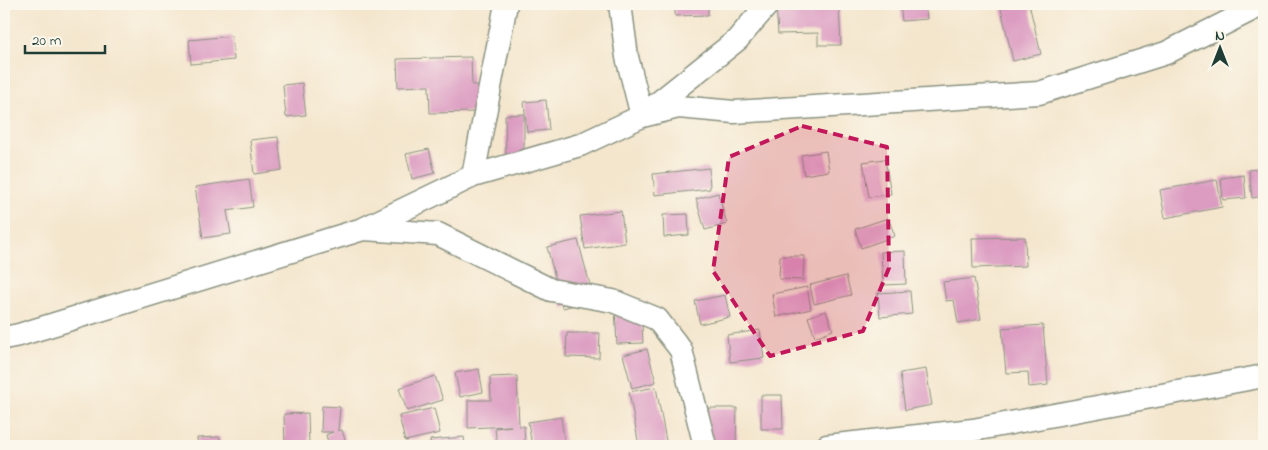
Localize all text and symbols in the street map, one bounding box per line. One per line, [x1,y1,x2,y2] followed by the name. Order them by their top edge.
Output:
[25,22,105,54] scale bar
[1196,22,1246,72] north arrow
[1215,26,1225,47] text: N
[32,30,62,52] text: 20 m

